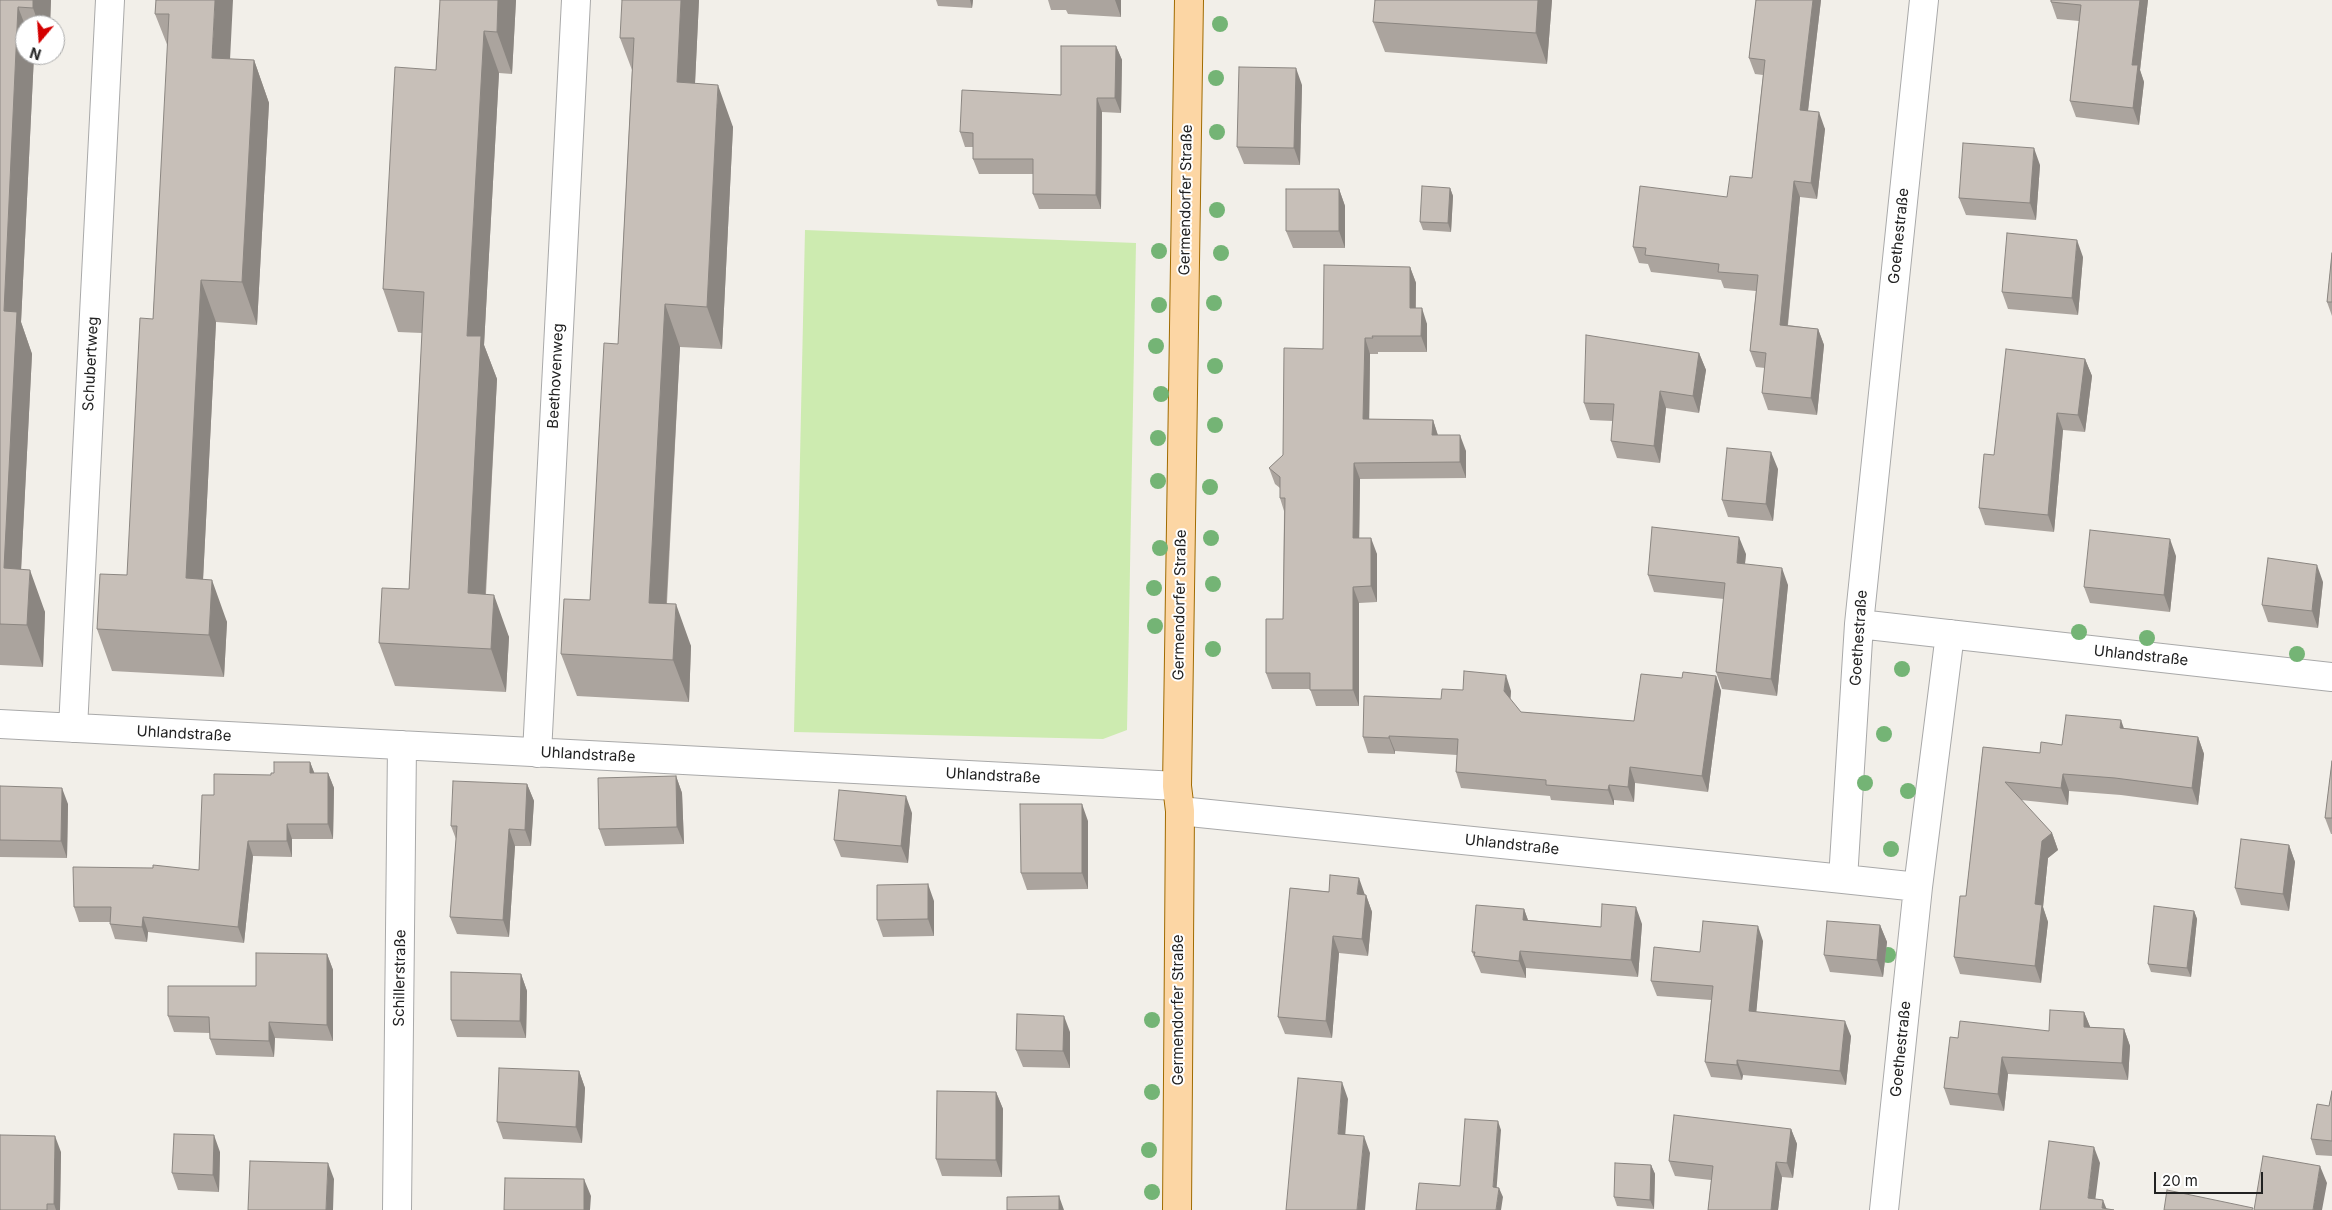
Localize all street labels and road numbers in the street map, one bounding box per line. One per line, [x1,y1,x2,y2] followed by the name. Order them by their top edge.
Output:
[1176,124,1196,276] street label: Germendorfer Straße
[1885,187,1913,285] street label: Goethestraße
[80,316,102,412] street label: Schubertweg
[544,323,568,429] street label: Beethovenweg
[1170,529,1190,681] street label: Germendorfer Straße
[1847,589,1871,687] street label: Goethestraße
[2093,642,2189,670] street label: Uhlandstraße
[136,723,232,745] street label: Uhlandstraße
[540,744,636,766] street label: Uhlandstraße
[945,765,1041,787] street label: Uhlandstraße
[1464,831,1560,859] street label: Uhlandstraße
[390,929,410,1027] street label: Schillerstraße
[1169,935,1187,1085] street label: Germendorfer Straße
[1887,1000,1915,1098] street label: Goethestraße

